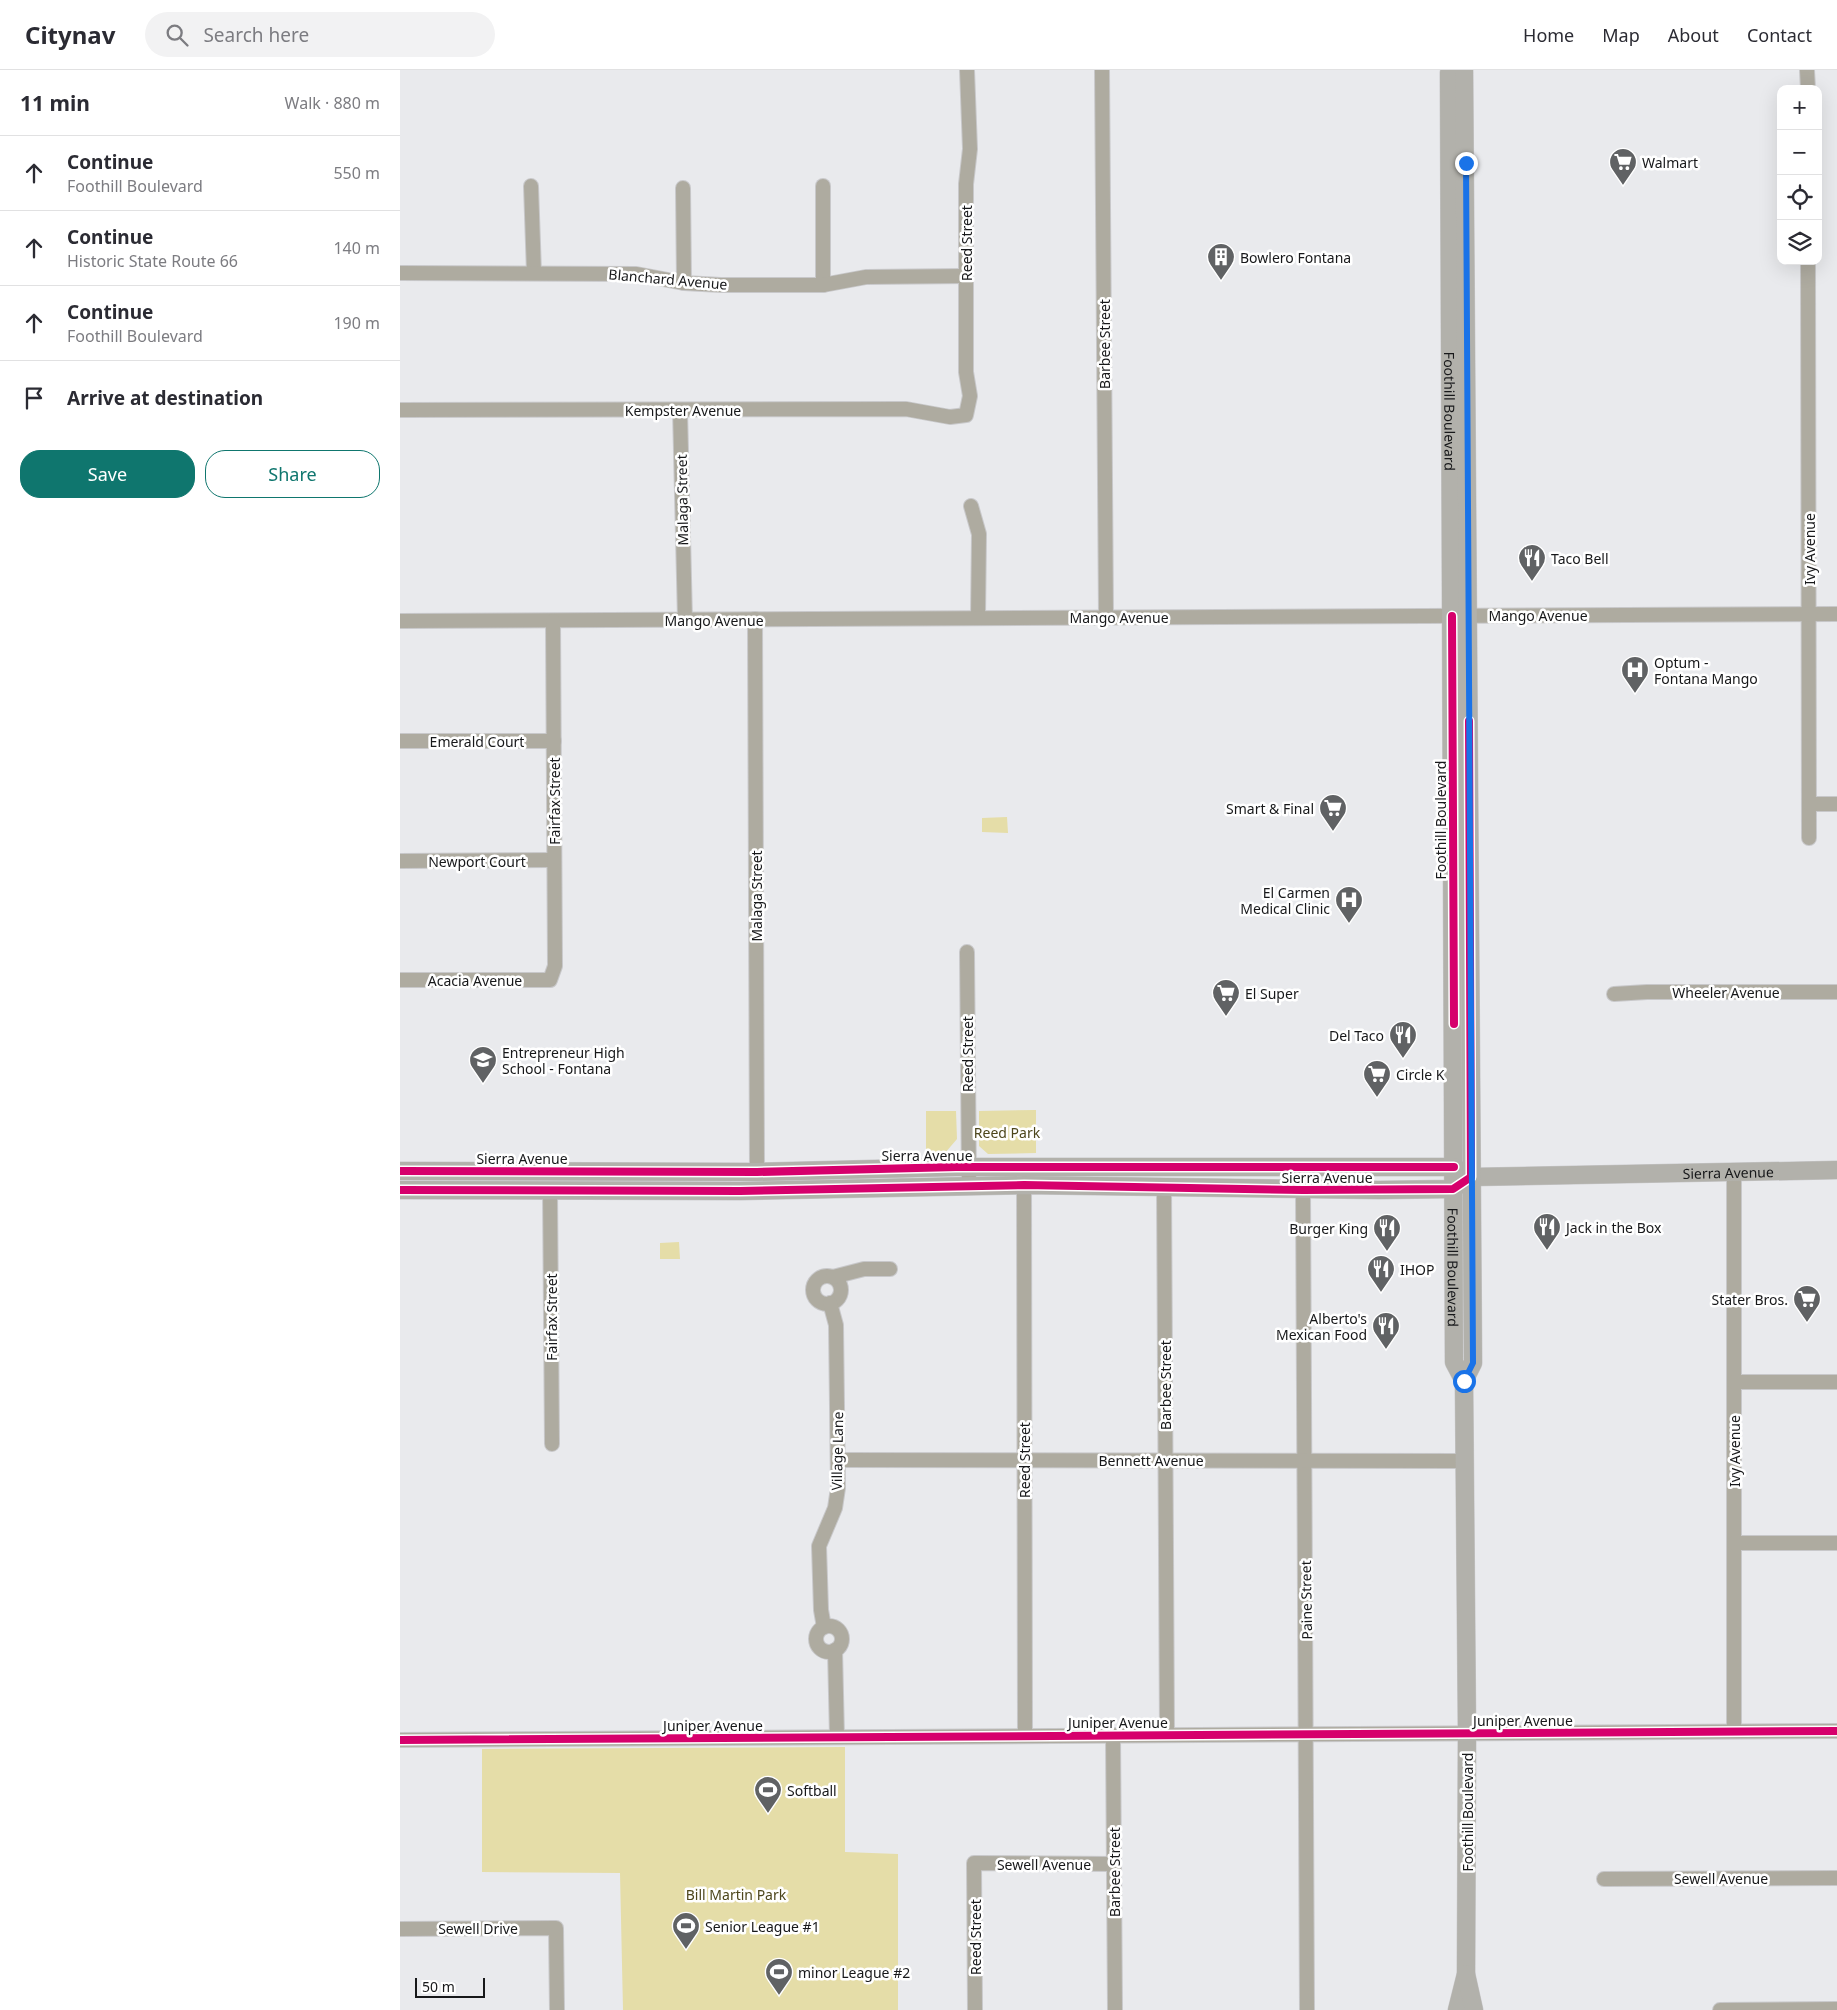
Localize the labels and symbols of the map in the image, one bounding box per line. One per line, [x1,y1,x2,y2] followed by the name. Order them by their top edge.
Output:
[1608,147,1638,186] supermarket icon: Walmart
[1455,152,1478,175] route end
[1642,153,1698,172] place label: Walmart
[957,205,976,281] street label: Reed Street
[1206,242,1236,281] building icon: Bowlero Fontana
[1240,248,1351,267] place label: Bowlero Fontana
[608,264,728,294] street label: Blanchard Avenue
[1095,299,1114,389] street label: Barbee Street
[1441,352,1460,471] street label: Foothill Boulevard
[625,401,741,420] street label: Kempster Avenue
[672,454,692,546] street label: Malaga Street
[1800,513,1819,585] street label: Ivy Avenue
[1517,543,1547,582] restaurant icon: Taco Bell
[1551,549,1609,568] place label: Taco Bell
[1488,606,1588,625] street label: Mango Avenue
[1069,608,1169,627] street label: Mango Avenue
[664,611,764,630] street label: Mango Avenue
[1654,653,1758,688] place label: Optum - Fontana Mango
[1620,655,1650,694] hospital icon: Optum - Fontana Mango
[430,732,524,751] street label: Emerald Court
[545,757,564,845] street label: Fairfax Street
[1431,761,1450,879] street label: Foothill Boulevard
[1318,793,1348,832] supermarket icon: Smart & Final
[1226,799,1314,818] place label: Smart & Final
[747,850,766,942] street label: Malaga Street
[428,852,526,871] street label: Newport Court
[1240,883,1330,918] place label: El Carmen Medical Clinic
[1334,885,1364,924] hospital icon: El Carmen Medical Clinic
[428,971,522,990] street label: Acacia Avenue
[1211,978,1241,1017] supermarket icon: El Super
[1672,983,1780,1002] street label: Wheeler Avenue
[1245,984,1299,1003] place label: El Super
[958,1016,977,1092] street label: Reed Street
[1388,1020,1418,1059] restaurant icon: Del Taco
[1329,1026,1384,1045] place label: Del Taco
[502,1043,625,1078] place label: Entrepreneur High School - Fontana
[468,1045,498,1084] school or university icon: Entrepreneur High School - Fontana
[1362,1059,1392,1098] supermarket icon: Circle K
[1396,1065,1445,1084] place label: Circle K
[974,1123,1041,1142] park label: Reed Park
[881,1146,973,1165] street label: Sierra Avenue
[476,1149,568,1168] street label: Sierra Avenue
[1682,1162,1774,1182] street label: Sierra Avenue
[1281,1168,1373,1187] street label: Sierra Avenue
[1444,1208,1463,1327] street label: Foothill Boulevard
[1532,1212,1562,1251] restaurant icon: Jack in the Box
[1372,1213,1402,1252] restaurant icon: Burger King
[1564,1218,1662,1237] place label: Jack in the Box
[1289,1219,1368,1238] place label: Burger King
[1366,1254,1396,1293] restaurant icon: IHOP
[1400,1260,1435,1279] place label: IHOP
[542,1273,561,1361] street label: Fairfax Street
[1792,1284,1822,1323] supermarket icon: Stater Bros.
[1712,1290,1788,1309] place label: Stater Bros.
[1276,1309,1367,1344] place label: Alberto's Mexican Food
[1371,1311,1401,1350] restaurant icon: Alberto's Mexican Food
[1156,1340,1175,1430] street label: Barbee Street
[1453,1370,1476,1393] route start
[827,1411,847,1491] street label: Village Lane
[1725,1415,1744,1487] street label: Ivy Avenue
[1015,1422,1034,1498] street label: Reed Street
[1098,1451,1204,1470] street label: Bennett Avenue
[1296,1560,1316,1640] street label: Paine Street
[1471,1711,1573,1730] street label: Juniper Avenue
[1066,1713,1168,1732] street label: Juniper Avenue
[661,1716,763,1735] street label: Juniper Avenue
[1458,1753,1477,1871] street label: Foothill Boulevard
[753,1775,783,1814] sports icon: Softball
[787,1781,837,1800] place label: Softball
[1105,1827,1124,1917] street label: Barbee Street
[997,1855,1091,1874] street label: Sewell Avenue
[1674,1869,1768,1888] street label: Sewell Avenue
[686,1885,787,1904] park label: Bill Martin Park
[966,1899,985,1975] street label: Reed Street
[671,1911,701,1950] sports icon: Senior League #1
[705,1917,820,1936] place label: Senior League #1
[438,1919,518,1938] street label: Sewell Drive
[764,1957,794,1996] sports icon: minor League #2
[798,1963,910,1982] place label: minor League #2
[415,1975,485,1998] scale bar

